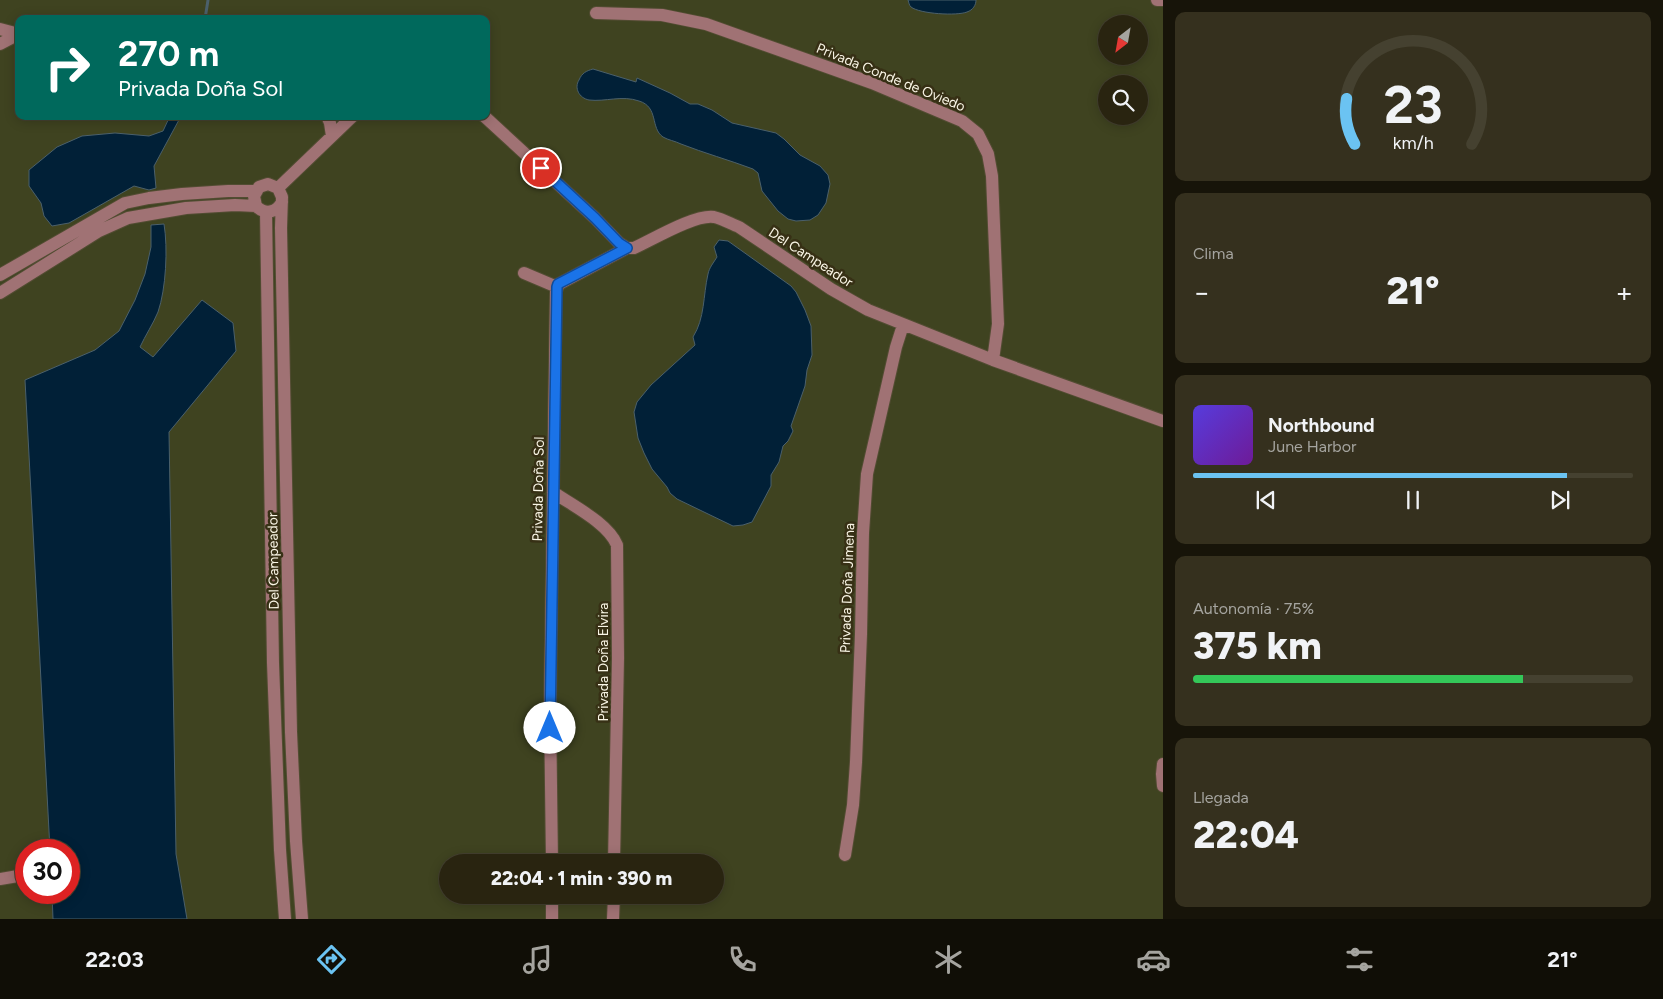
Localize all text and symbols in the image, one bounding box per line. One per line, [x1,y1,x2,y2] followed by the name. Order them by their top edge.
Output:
[1098,15,1148,65] north arrow
[1098,15,1148,125] map controls
[118,33,219,75] text: 270 m
[35,35,100,100] icon: right
[814,40,968,115] street label: Privada Conde de Oviedo
[1383,74,1443,136] text: 23
[118,75,283,102] text: Privada Doña Sol
[1098,75,1148,125] button: search
[1393,132,1433,153] text: km/h
[520,147,562,189] pin
[527,154,555,182] icon: arrive
[765,224,856,291] street label: Del Campeador
[1193,244,1234,263] text: Clima
[1386,268,1440,314] text: 21°
[1193,275,1210,309] text: −
[1616,275,1633,309] text: +
[1268,414,1375,437] text: Northbound
[529,436,548,542] street label: Privada Doña Sol
[1268,437,1356,456] text: June Harbor
[1252,486,1280,514] icon: previous
[1399,486,1427,514] icon: pause
[1546,486,1574,514] icon: next
[264,512,283,610] street label: Del Campeador
[837,523,858,653] street label: Privada Doña Jimena
[1193,599,1314,618] text: Autonomía · 75%
[595,602,612,722] street label: Privada Doña Elvira
[1193,623,1322,669] text: 375 km
[523,701,575,753] position arrow
[1193,788,1249,807] text: Llegada
[1193,812,1299,858] text: 22:04
[15,839,80,904] speed limit sign: 30
[491,867,672,890] text: 22:04 · 1 min · 390 m
[314,942,349,977] icon: directions
[520,942,555,977] icon: music
[725,942,760,977] icon: phone
[931,942,966,977] icon: climate
[1136,942,1171,977] icon: car
[1342,942,1377,977] icon: filters
[85,946,144,973] text: 22:03
[1547,946,1578,973] text: 21°

